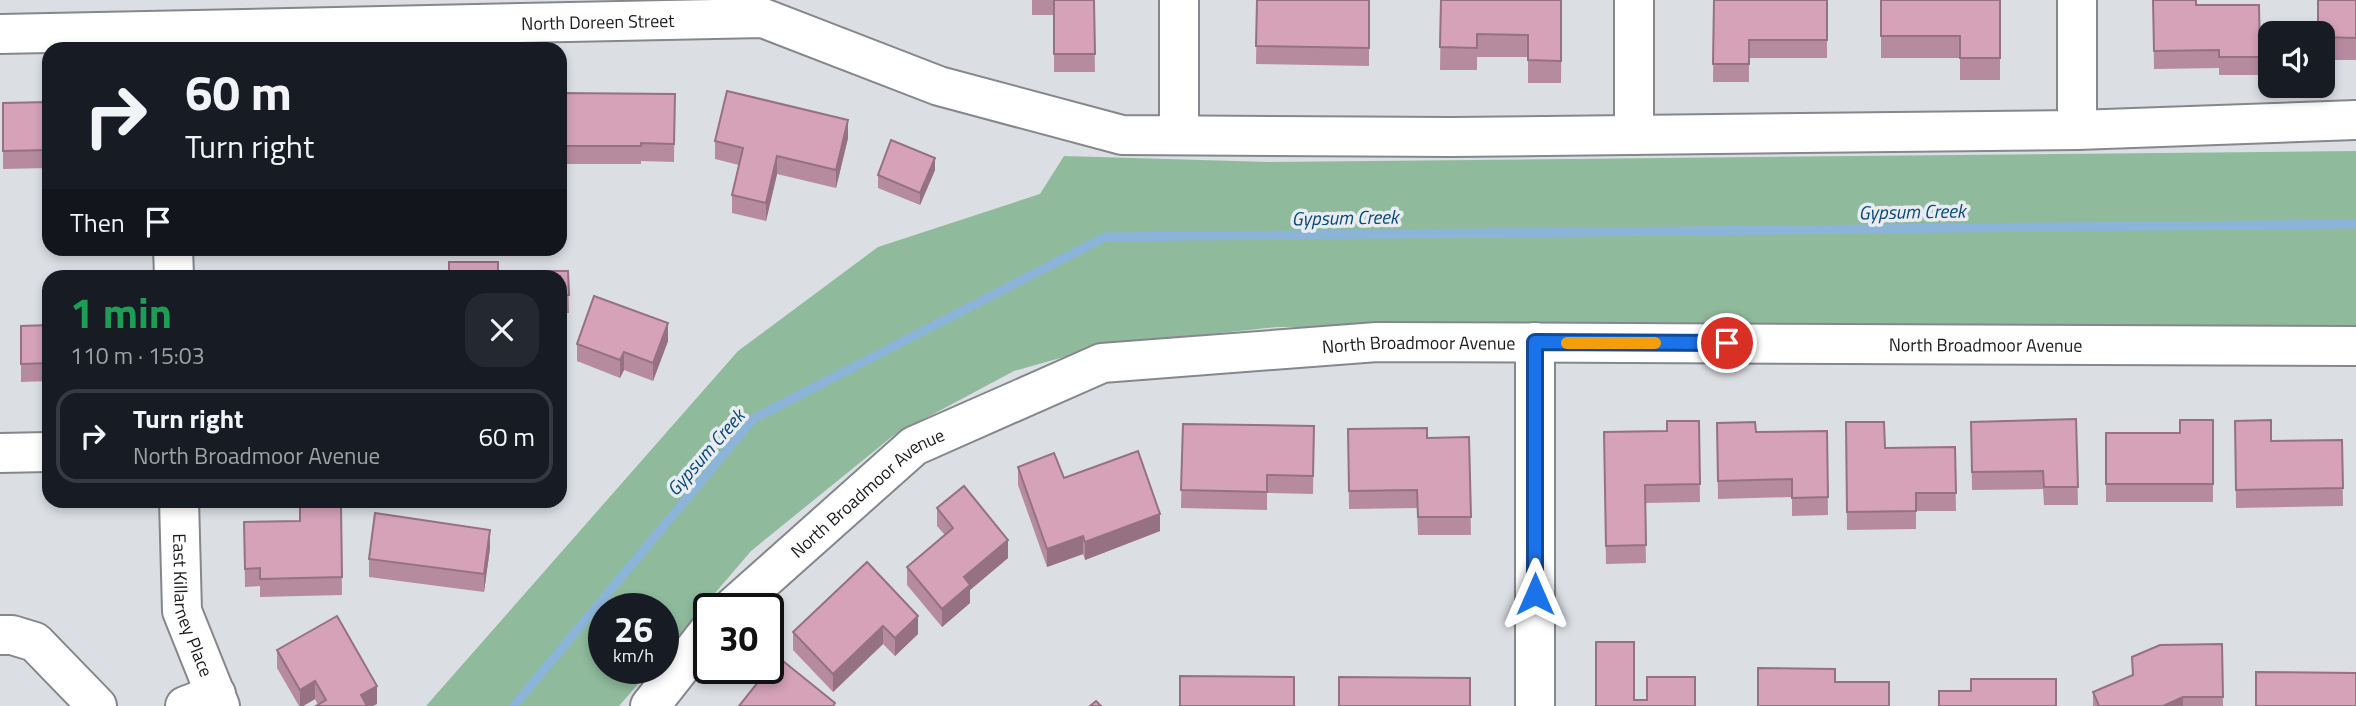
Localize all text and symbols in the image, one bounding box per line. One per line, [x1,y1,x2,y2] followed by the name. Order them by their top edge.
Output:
[521,6,675,37] street label: North Doreen Street
[2258,21,2335,98] map controls
[2258,21,2335,98] button: sound
[185,54,292,129] text: 60 m
[70,70,161,161] icon: right
[185,122,314,170] text: Turn right
[1858,196,1968,226] water label: Gypsum Creek
[1291,202,1401,232] water label: Gypsum Creek
[70,203,125,242] text: Then
[139,203,177,241] icon: arrive
[70,280,172,344] text: 1 min
[465,293,539,367] button: close
[1697,313,1757,373] pin
[1708,324,1746,362] icon: arrive
[1321,328,1516,360] street label: North Broadmoor Avenue
[1889,331,2083,358] street label: North Broadmoor Avenue
[70,338,205,373] text: 110 m · 15:03
[133,399,244,438] text: Turn right
[659,400,753,502] water label: Gypsum Creek
[74,417,112,455] icon: right
[478,417,535,456] text: 60 m
[784,421,949,564] street label: North Broadmoor Avenue
[133,438,380,473] text: North Broadmoor Avenue
[166,533,220,681] street label: East Killarney Place
[1498,557,1572,631] position arrow
[693,593,784,684] speed limit sign: 30
[614,602,653,656] text: 26
[613,642,654,669] text: km/h

